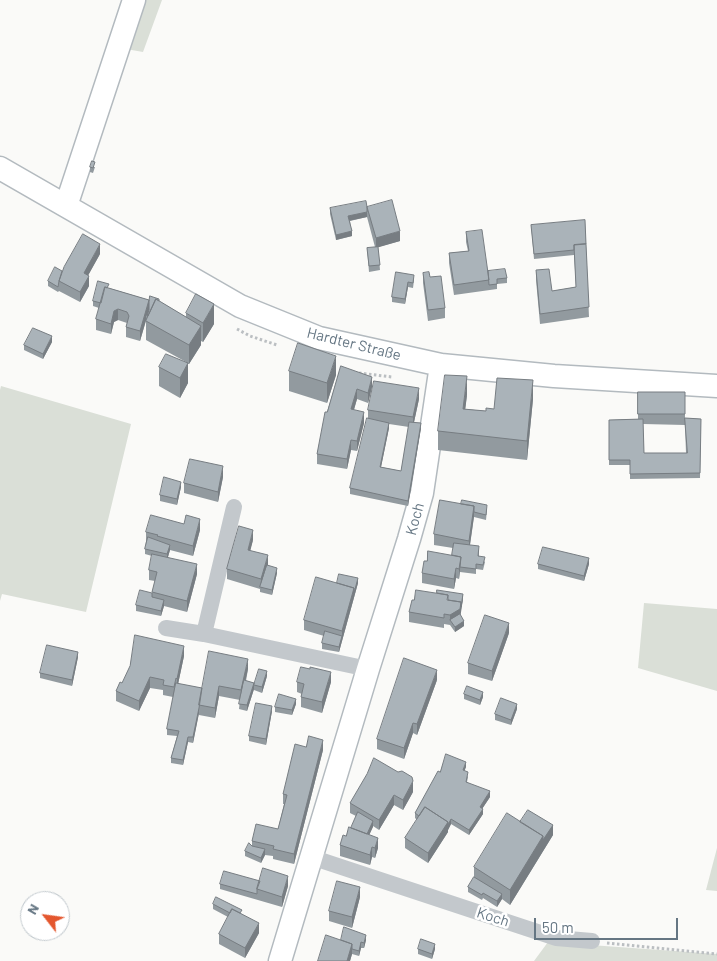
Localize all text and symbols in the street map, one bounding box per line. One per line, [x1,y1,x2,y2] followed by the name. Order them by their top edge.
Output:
[305,324,403,364] street label: Hardter Straße
[402,501,428,537] street label: Koch
[20,891,70,941] north arrow
[23,900,42,917] text: N
[475,903,511,931] street label: Koch
[537,908,681,940] scale bar
[542,918,574,936] text: 50 m

